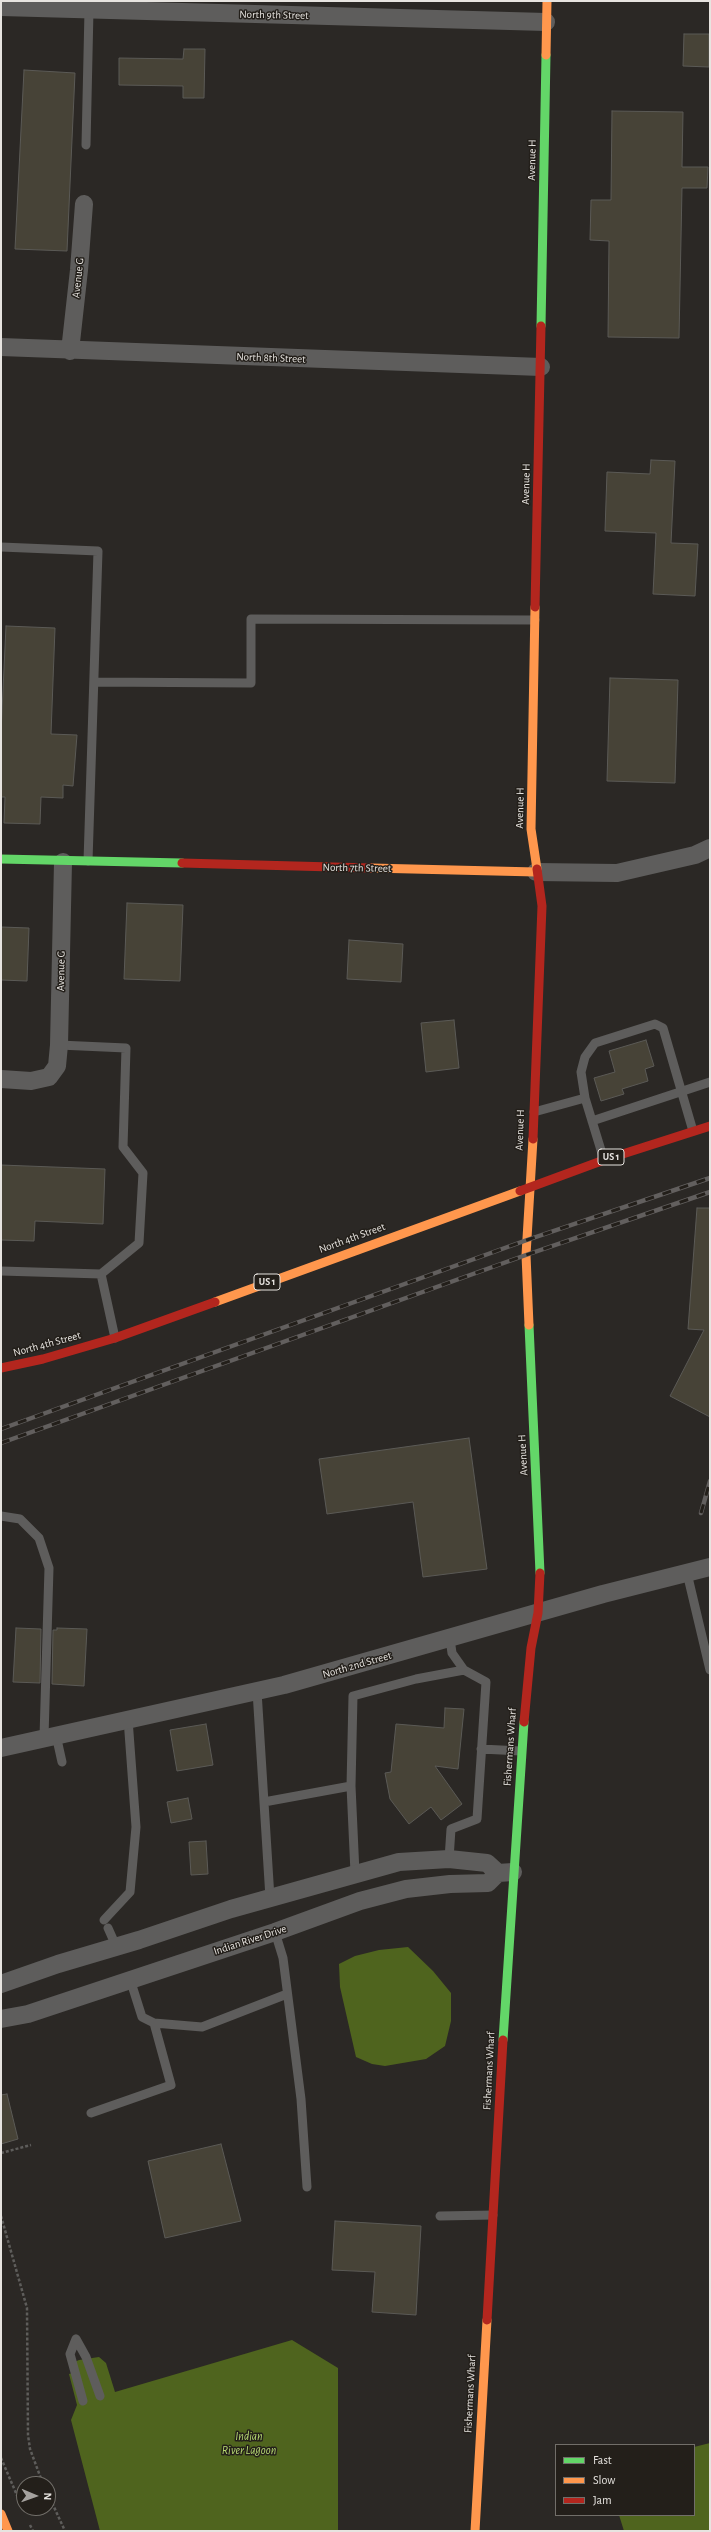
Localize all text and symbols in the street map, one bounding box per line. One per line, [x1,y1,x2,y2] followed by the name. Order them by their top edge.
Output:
[239,8,309,22] street label: North 9th Street
[525,139,539,181] street label: Avenue H
[69,257,87,299] street label: Avenue G
[236,350,306,366] street label: North 8th Street
[519,463,533,505] street label: Avenue H
[513,787,527,829] street label: Avenue H
[323,861,391,875] street label: North 7th Street
[54,951,68,991] street label: Avenue G
[513,1109,527,1151] street label: Avenue H
[598,1149,624,1165] road number: US 1
[317,1220,387,1256] street label: North 4th Street
[254,1274,280,1290] road number: US 1
[12,1329,82,1359] street label: North 4th Street
[515,1434,531,1476] street label: Avenue H
[321,1649,393,1681] street label: North 2nd Street
[501,1707,519,1787] street label: Fishermans Wharf
[212,1922,288,1958] street label: Indian River Drive
[480,2031,498,2111] street label: Fishermans Wharf
[461,2354,479,2434] street label: Fishermans Wharf
[222,2429,276,2457] water label: Indian River Lagoon
[555,2444,695,2516] legend
[593,2454,612,2466] text: Fast
[593,2474,615,2486] text: Slow
[16,2476,56,2516] north arrow
[42,2492,53,2500] text: N
[593,2494,612,2506] text: Jam

